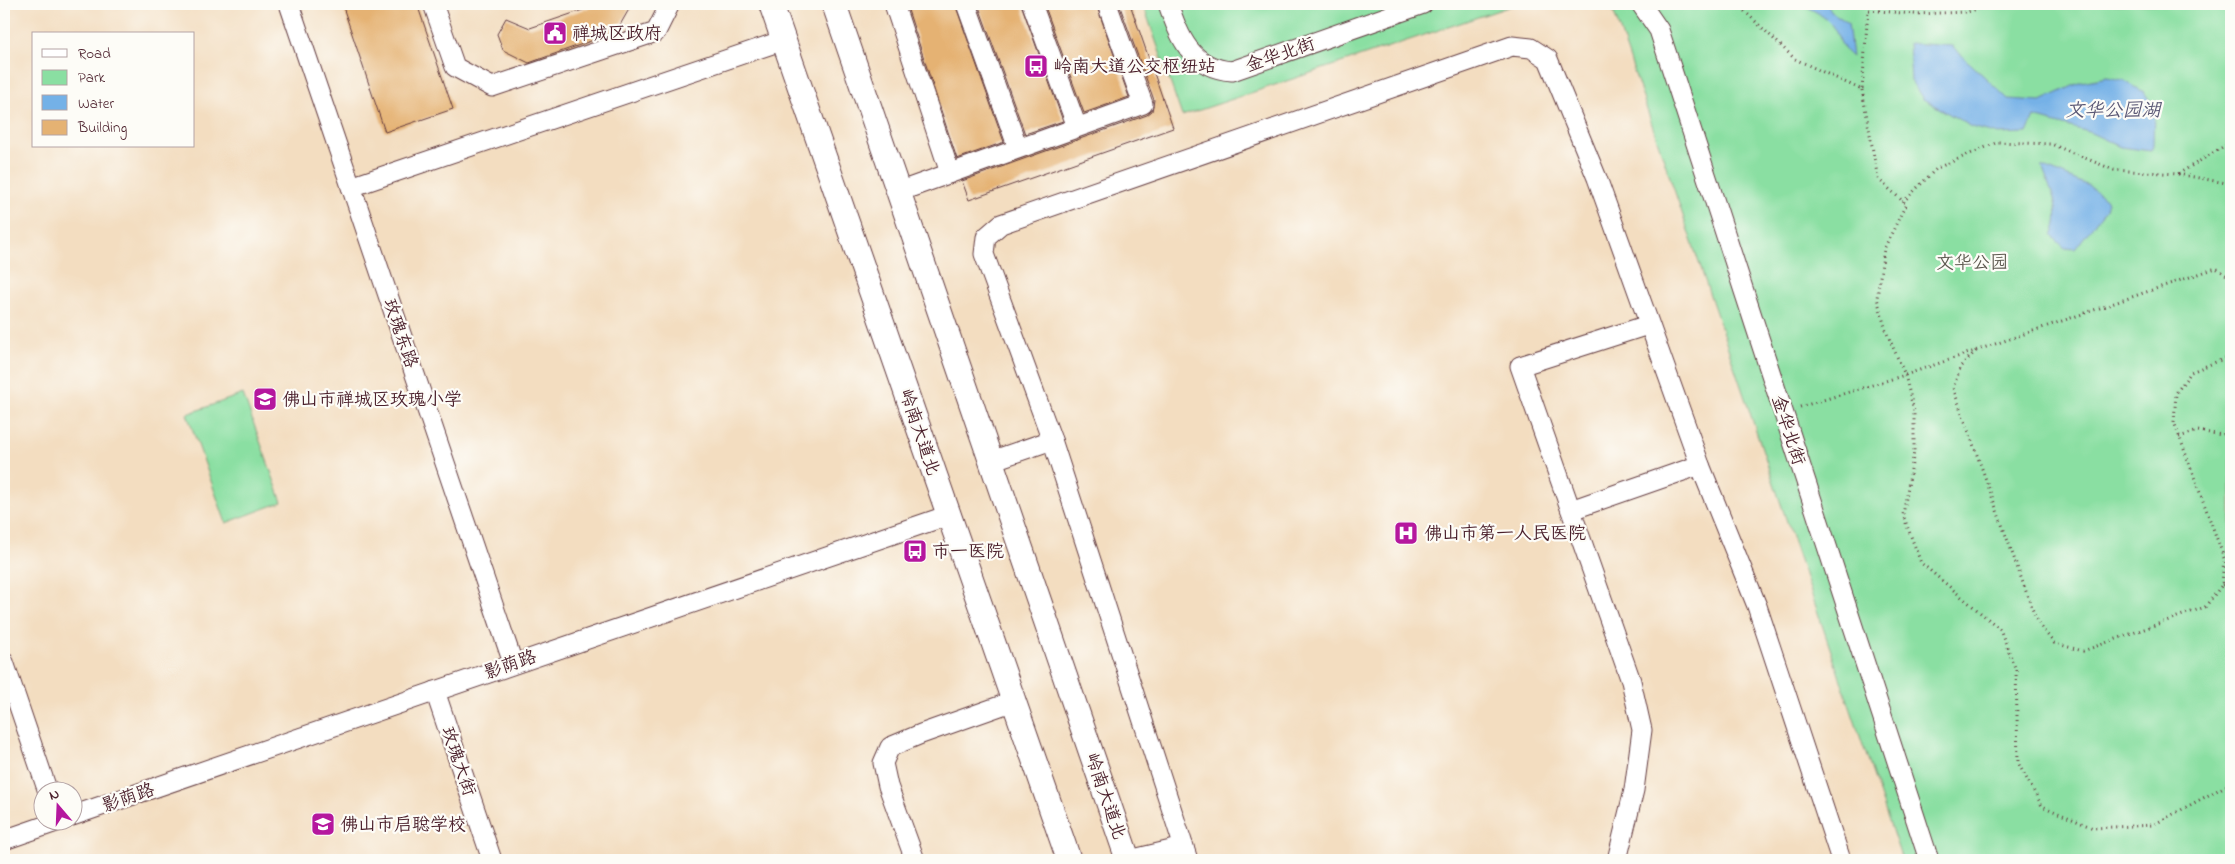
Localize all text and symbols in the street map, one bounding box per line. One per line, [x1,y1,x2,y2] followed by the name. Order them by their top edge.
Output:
[542,20,568,46] public building icon: 禅城区政府
[572,22,662,48] place label: 禅城区政府
[32,32,195,148] legend
[1242,32,1319,80] street label: 金华北街
[78,43,111,65] text: Road
[1023,53,1049,79] bus stop icon: 岭南大道公交枢纽站
[1054,55,1216,81] place label: 岭南大道公交枢纽站
[78,67,106,89] text: Park
[78,93,114,115] text: Water
[2065,98,2162,125] water label: 文华公园湖
[77,117,127,140] text: Building
[1936,251,2008,277] park label: 文华公园
[375,295,423,372] street label: 玫瑰东路
[252,386,278,412] school or university icon: 佛山市禅城区玫瑰小学
[891,386,945,479] street label: 岭南大道北
[282,388,462,414] place label: 佛山市禅城区玫瑰小学
[1764,392,1811,469] street label: 金华北街
[1393,520,1419,546] hospital icon: 佛山市第一人民医院
[1424,522,1586,548] place label: 佛山市第一人民医院
[902,538,928,564] bus stop icon: 市一医院
[932,540,1004,566] place label: 市一医院
[481,645,540,687] street label: 影荫路
[433,723,481,800] street label: 玫瑰大街
[1077,750,1131,843] street label: 岭南大道北
[99,778,158,820] street label: 影荫路
[32,782,82,832] north arrow
[46,784,62,807] text: N
[310,811,336,837] school or university icon: 佛山市启聪学校
[340,813,466,839] place label: 佛山市启聪学校

